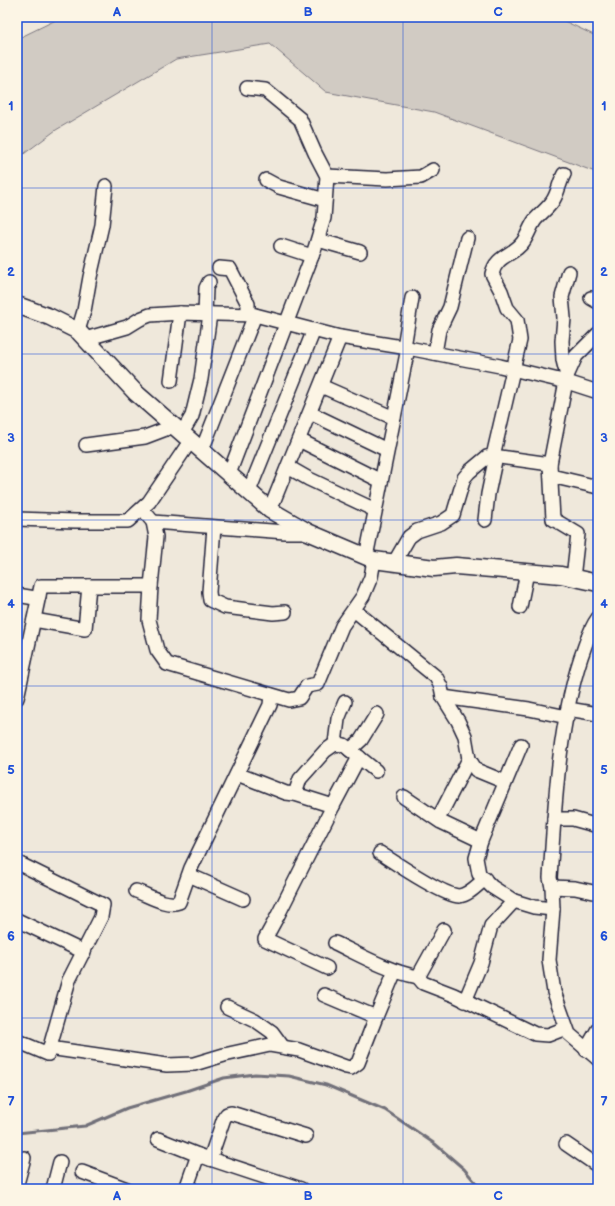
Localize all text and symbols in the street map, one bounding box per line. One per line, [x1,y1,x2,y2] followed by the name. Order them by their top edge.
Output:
[112,4,121,20] text: A
[303,4,313,20] text: B
[493,4,503,20] text: C
[8,98,14,114] text: 1
[601,98,607,114] text: 1
[7,264,15,280] text: 2
[600,264,608,280] text: 2
[7,430,15,446] text: 3
[600,430,608,446] text: 3
[7,596,15,612] text: 4
[600,596,608,612] text: 4
[7,762,15,778] text: 5
[600,762,608,778] text: 5
[7,928,15,944] text: 6
[600,928,608,944] text: 6
[7,1094,15,1110] text: 7
[600,1094,608,1110] text: 7
[112,1188,121,1204] text: A
[303,1188,313,1204] text: B
[493,1188,503,1204] text: C

